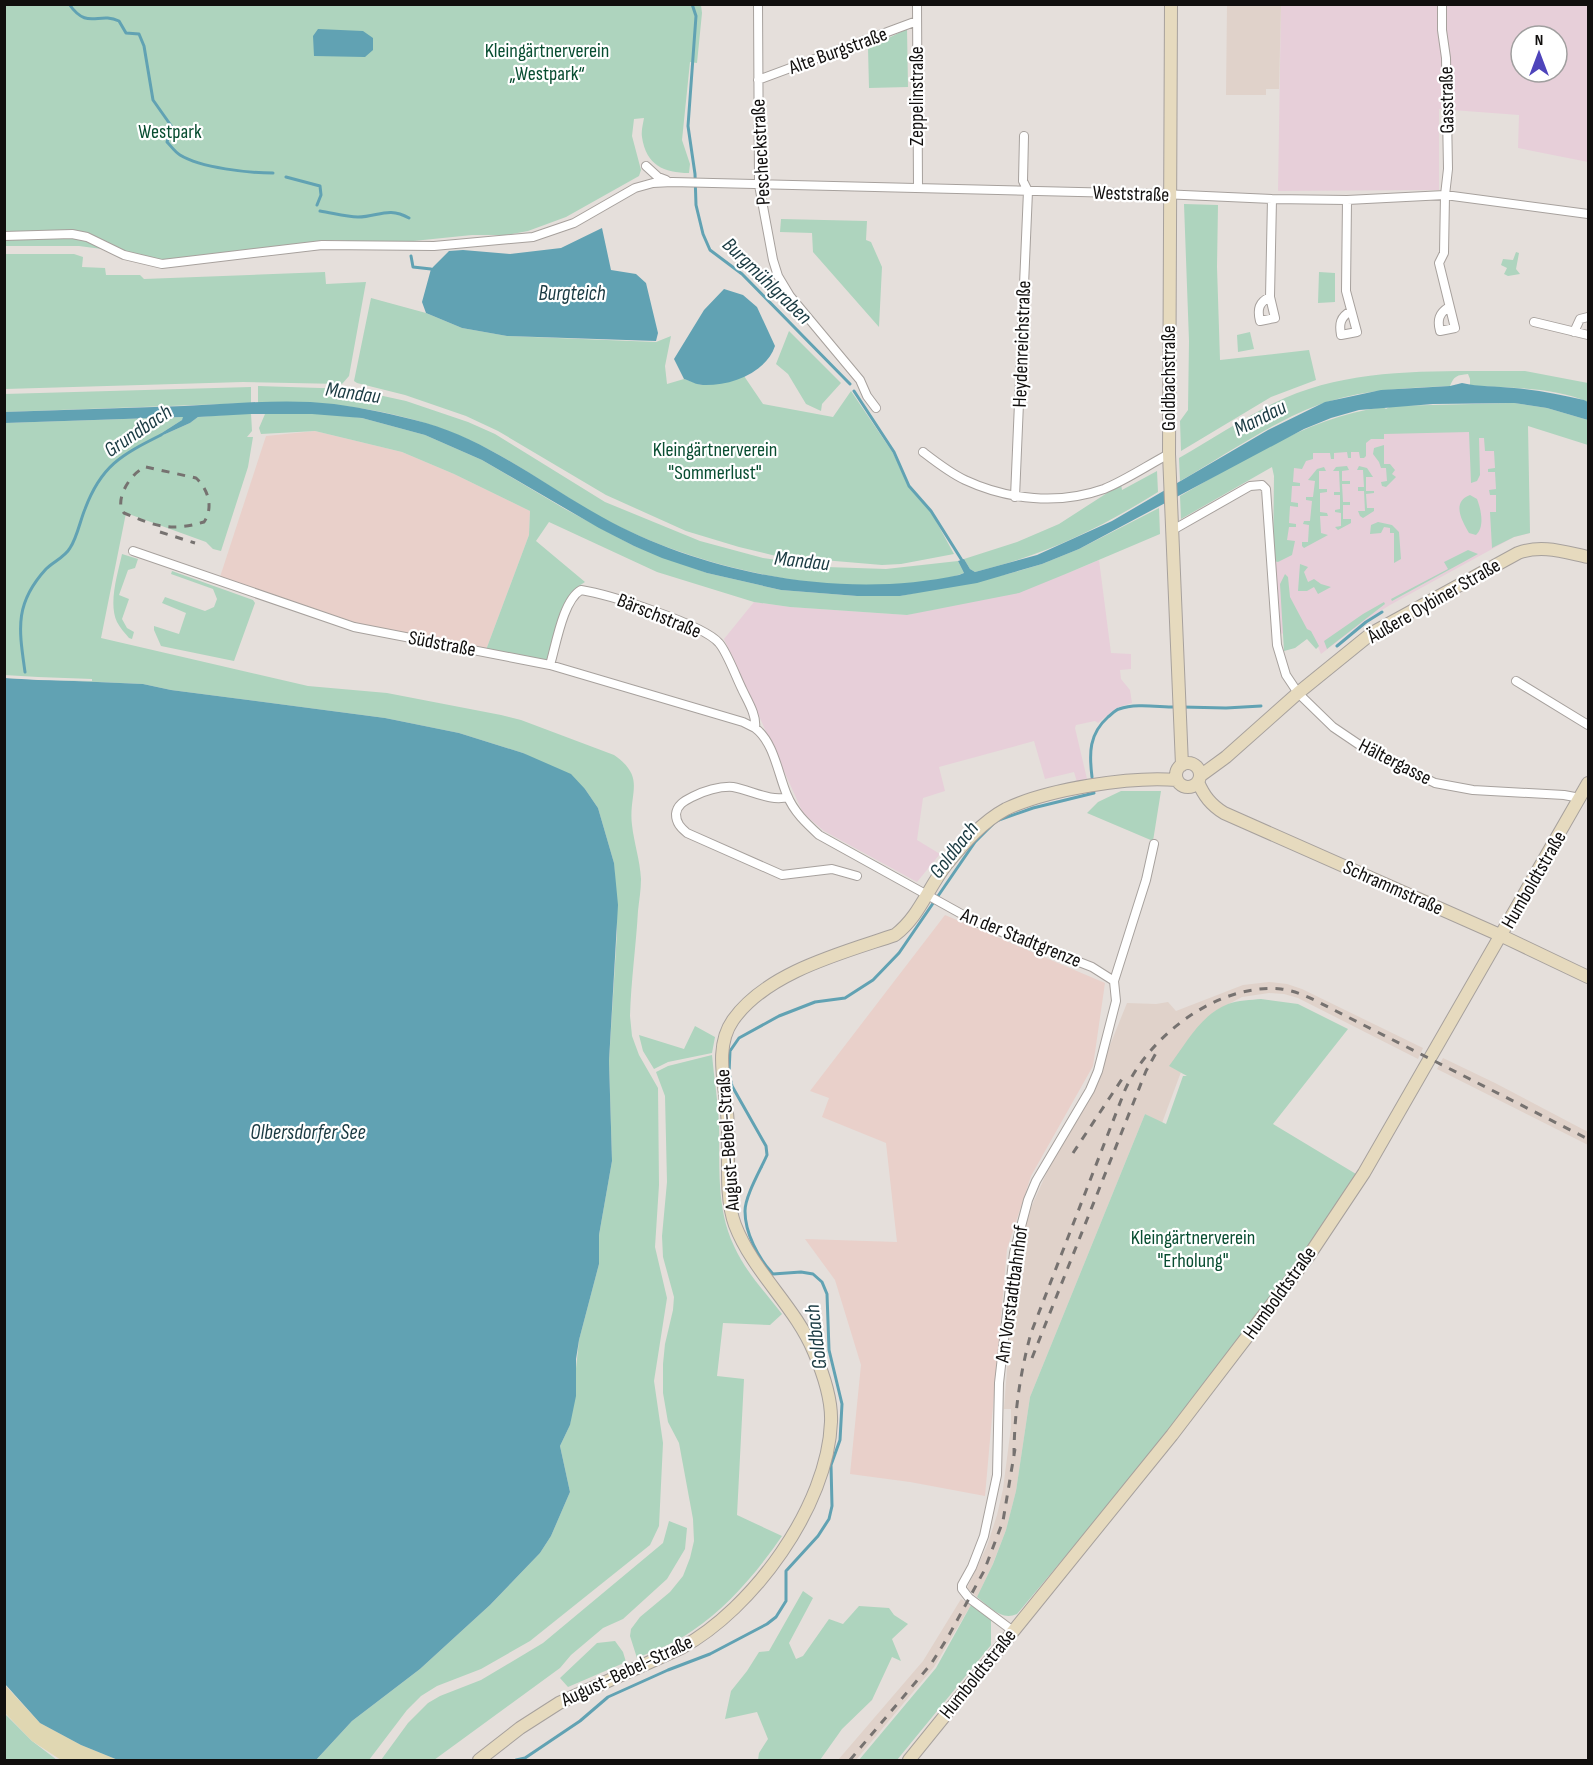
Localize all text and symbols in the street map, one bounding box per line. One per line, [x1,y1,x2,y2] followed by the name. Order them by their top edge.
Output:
[785,22,890,80] street label: Alte Burgstraße
[1509,24,1569,84] north arrow
[1535,31,1543,50] text: N
[485,39,609,86] park label: Kleingärtnerverein „Westpark“
[905,46,929,146] street label: Zeppelinstraße
[1434,66,1460,134] street label: Gasstraße
[746,98,776,206] street label: Pescheckstraße
[138,120,202,144] park label: Westpark
[1092,181,1170,207] street label: Weststraße
[717,232,817,330] water label: Burgmühlgraben
[1008,280,1036,408] street label: Heydenreichstraße
[538,281,606,306] water label: Burgteich
[1157,325,1181,431] street label: Goldbachstraße
[324,377,382,409] water label: Mandau
[1230,394,1291,442] water label: Mandau
[99,399,177,463] water label: Grundbach
[653,438,777,485] park label: Kleingärtnerverein "Sommerlust"
[773,546,831,576] water label: Mandau
[1362,553,1505,649] street label: Äußere Oybiner Straße
[613,588,705,644] street label: Bärschstraße
[406,626,478,662] street label: Südstraße
[1355,734,1435,790] street label: Hältergasse
[924,816,984,883] water label: Goldbach
[1496,827,1572,933] street label: Humboldtstraße
[1339,855,1447,921] street label: Schrammstraße
[956,903,1085,973] street label: An der Stadtgrenze
[711,1068,745,1213] street label: August-Bebel-Straße
[250,1120,366,1145] water label: Olbersdorfer See
[990,1224,1034,1365] street label: Am Vorstadtbahnhof
[1131,1226,1255,1273] park label: Kleingärtnerverein "Erholung"
[1238,1242,1322,1344] street label: Humboldtstraße
[800,1303,832,1371] water label: Goldbach
[934,1624,1022,1724] street label: Humboldtstraße
[557,1630,697,1712] street label: August-Bebel-Straße

